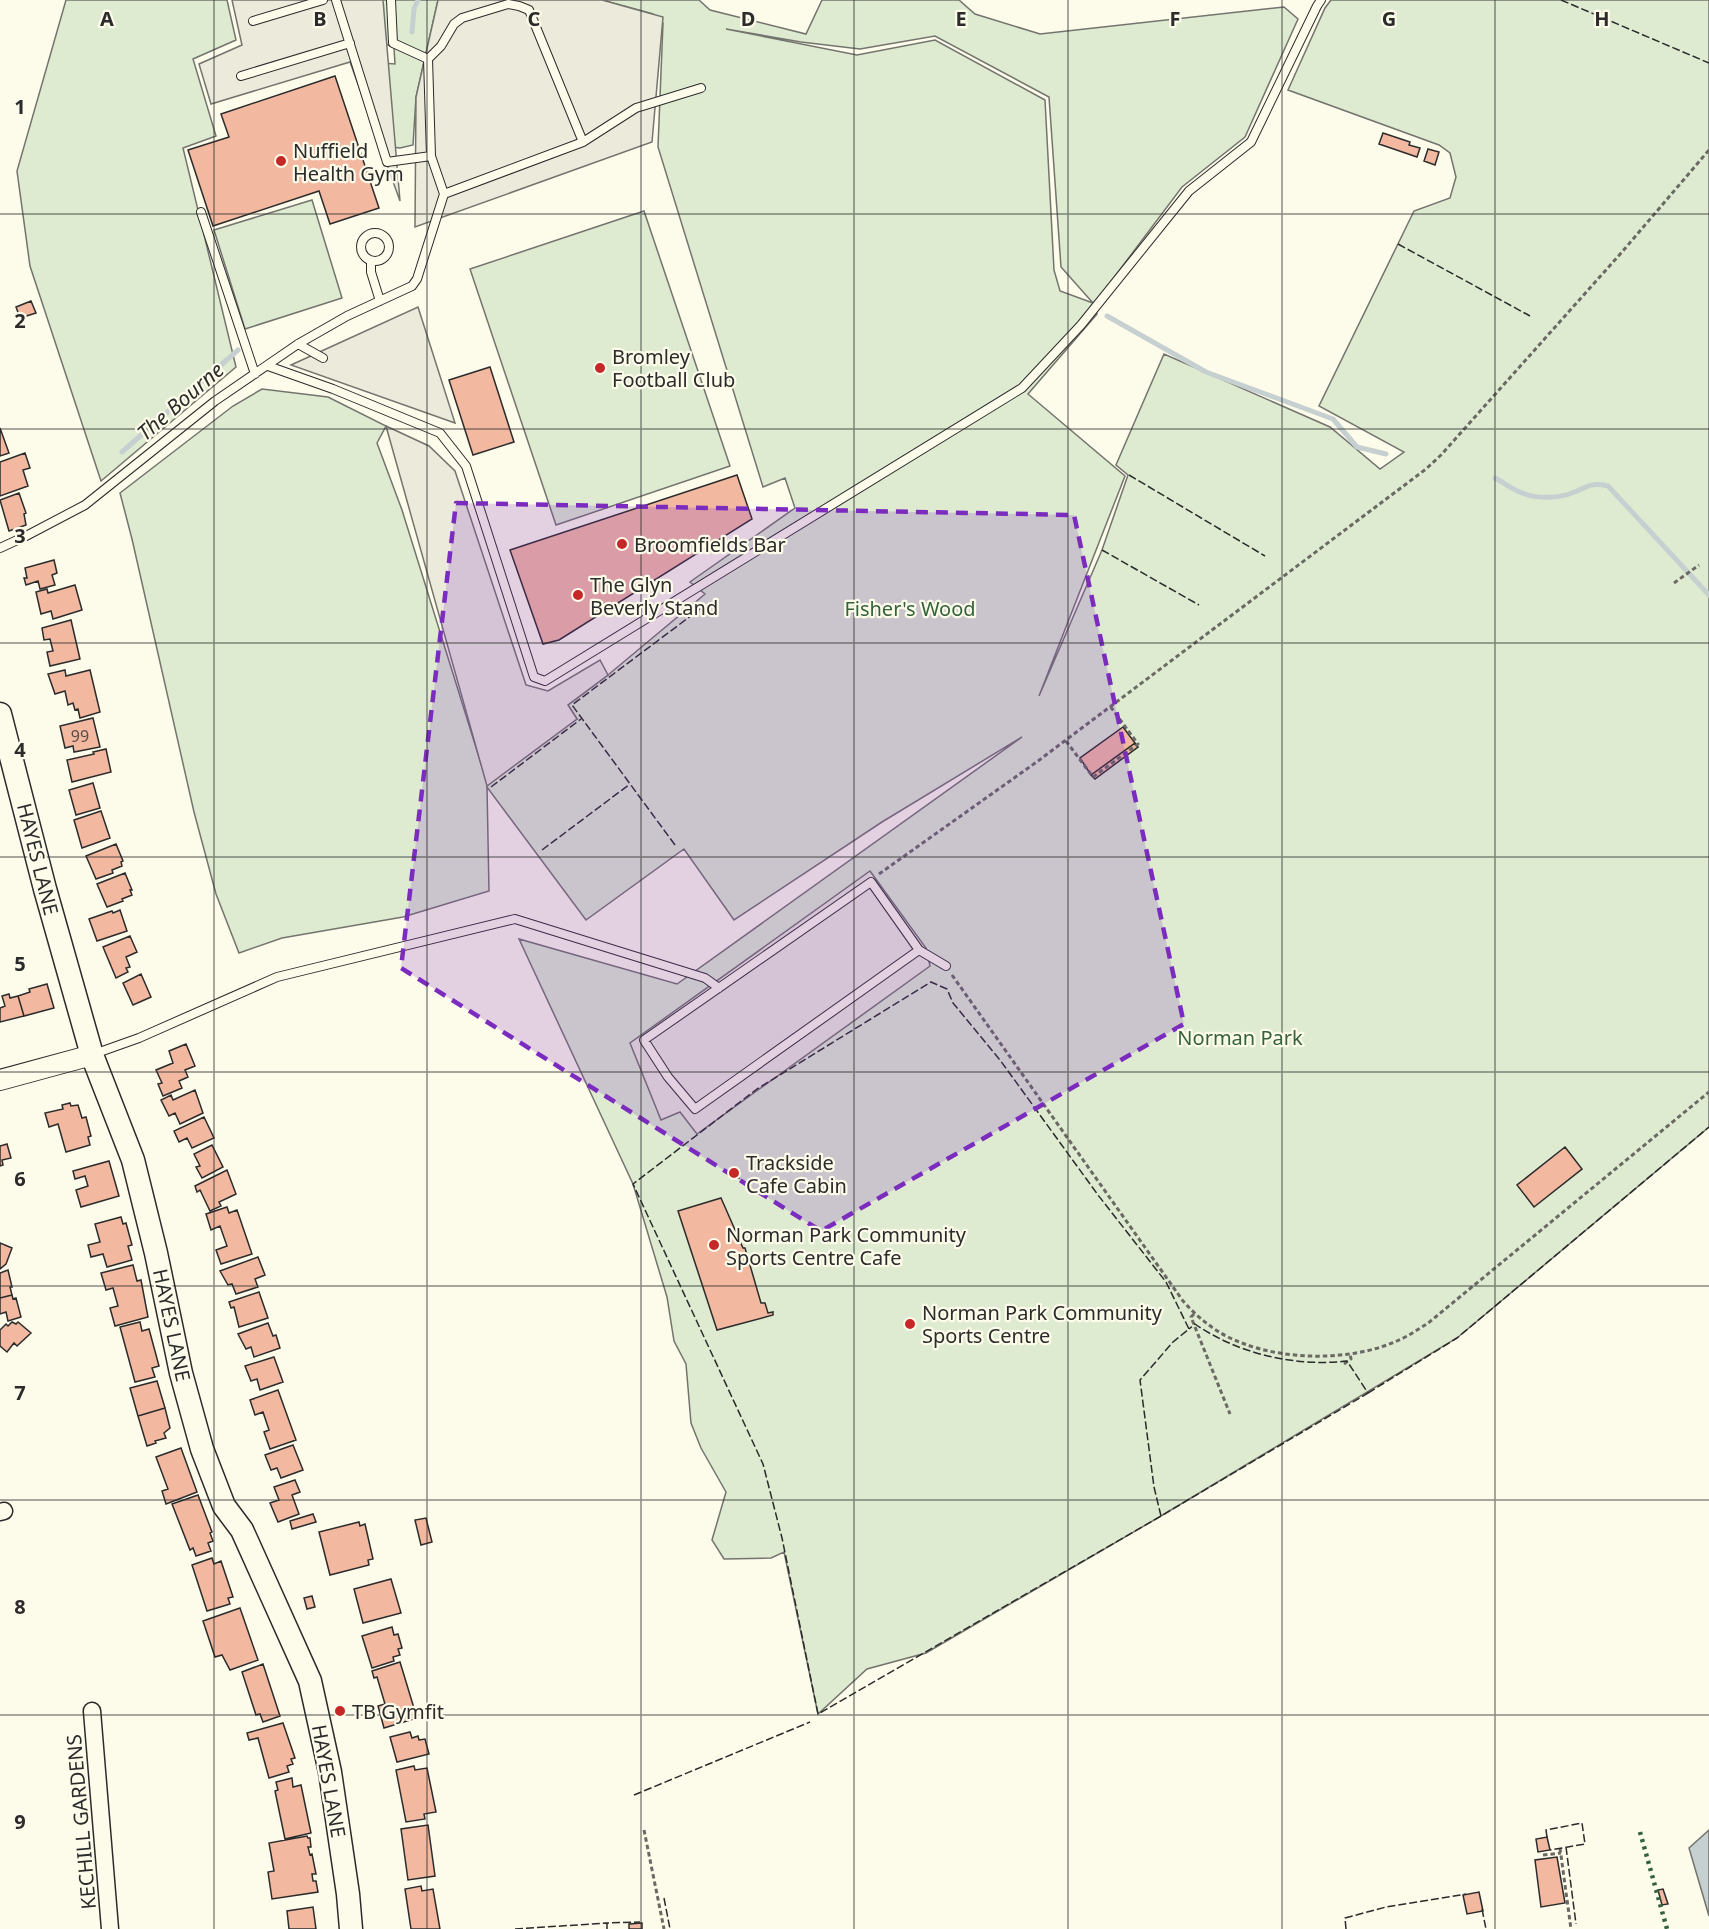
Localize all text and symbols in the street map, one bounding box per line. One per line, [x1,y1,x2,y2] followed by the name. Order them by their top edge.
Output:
[100,5,114,32] text: A
[313,5,327,32] text: B
[528,5,541,32] text: C
[741,5,755,32] text: D
[955,5,967,32] text: E
[1170,5,1180,32] text: F
[1382,5,1396,32] text: G
[1594,5,1610,32] text: H
[14,93,26,120] text: 1
[293,137,404,187] place label: Nuffield Health Gym
[274,154,288,168] marker: Nuffield Health Gym
[14,307,26,334] text: 2
[612,343,735,393] place label: Bromley Football Club
[131,356,229,446] water label: The Bourne
[593,361,607,375] marker: Bromley Football Club
[14,522,26,549] text: 3
[634,531,786,558] place label: Broomfields Bar
[615,537,629,551] marker: Broomfields Bar
[590,571,718,621] place label: The Glyn Beverly Stand
[571,588,585,602] marker: The Glyn Beverly Stand
[844,595,976,622] park label: Fisher's Wood
[71,725,89,747] house number: 99
[14,736,26,763] text: 4
[11,800,65,918] street label: HAYES LANE
[14,950,26,977] text: 5
[1177,1024,1303,1051] park label: Norman Park
[746,1149,847,1199] place label: Trackside Cafe Cabin
[14,1165,26,1192] text: 6
[727,1166,741,1180] marker: Trackside Cafe Cabin
[726,1221,967,1271] place label: Norman Park Community Sports Centre Cafe
[707,1238,721,1252] marker: Norman Park Community Sports Centre Cafe
[147,1266,197,1384] street label: HAYES LANE
[922,1299,1163,1349] place label: Norman Park Community Sports Centre
[903,1317,917,1331] marker: Norman Park Community Sports Centre
[14,1379,26,1406] text: 7
[14,1593,26,1620] text: 8
[352,1698,444,1725] place label: TB Gymfit
[333,1704,347,1718] marker: TB Gymfit
[306,1722,352,1840] street label: HAYES LANE
[60,1733,102,1911] street label: KECHILL GARDENS
[14,1808,26,1835] text: 9

